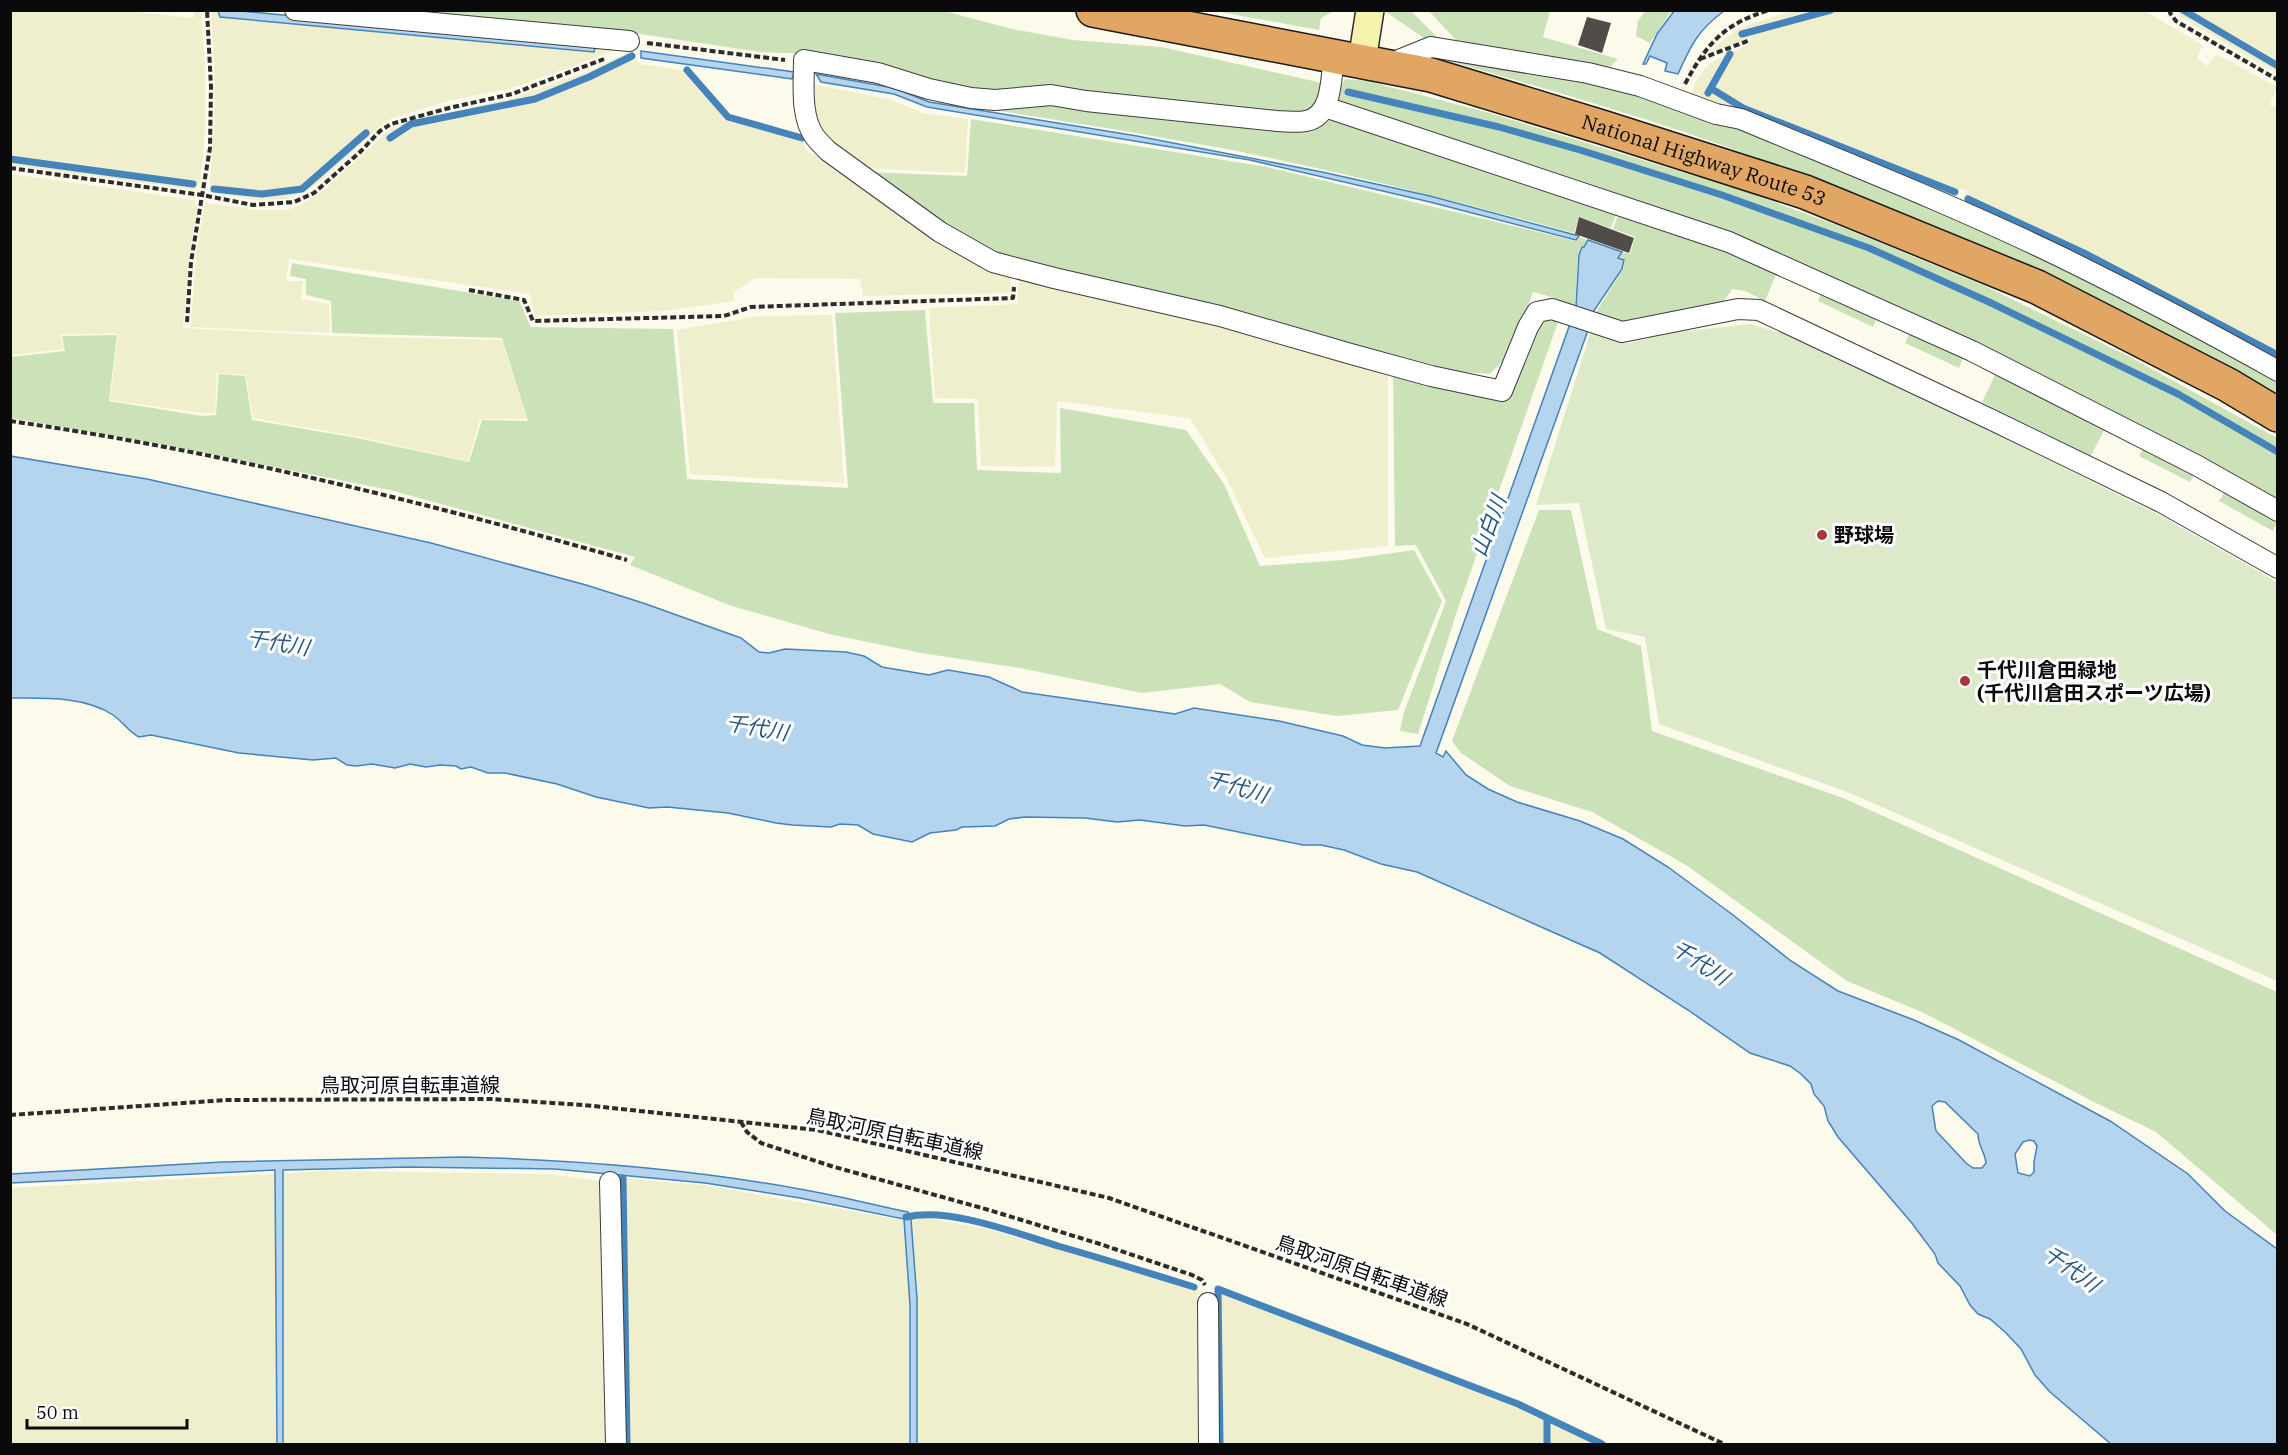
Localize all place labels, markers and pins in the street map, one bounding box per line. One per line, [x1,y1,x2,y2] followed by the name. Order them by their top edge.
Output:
[1834,521,1894,548] place label: 野球場
[1815,528,1829,542] marker: 野球場
[1977,656,2211,706] place label: 千代川倉田緑地 (千代川倉田スポーツ広場)
[1958,674,1972,688] marker: 千代川倉田緑地 (千代川倉田スポーツ広場)

